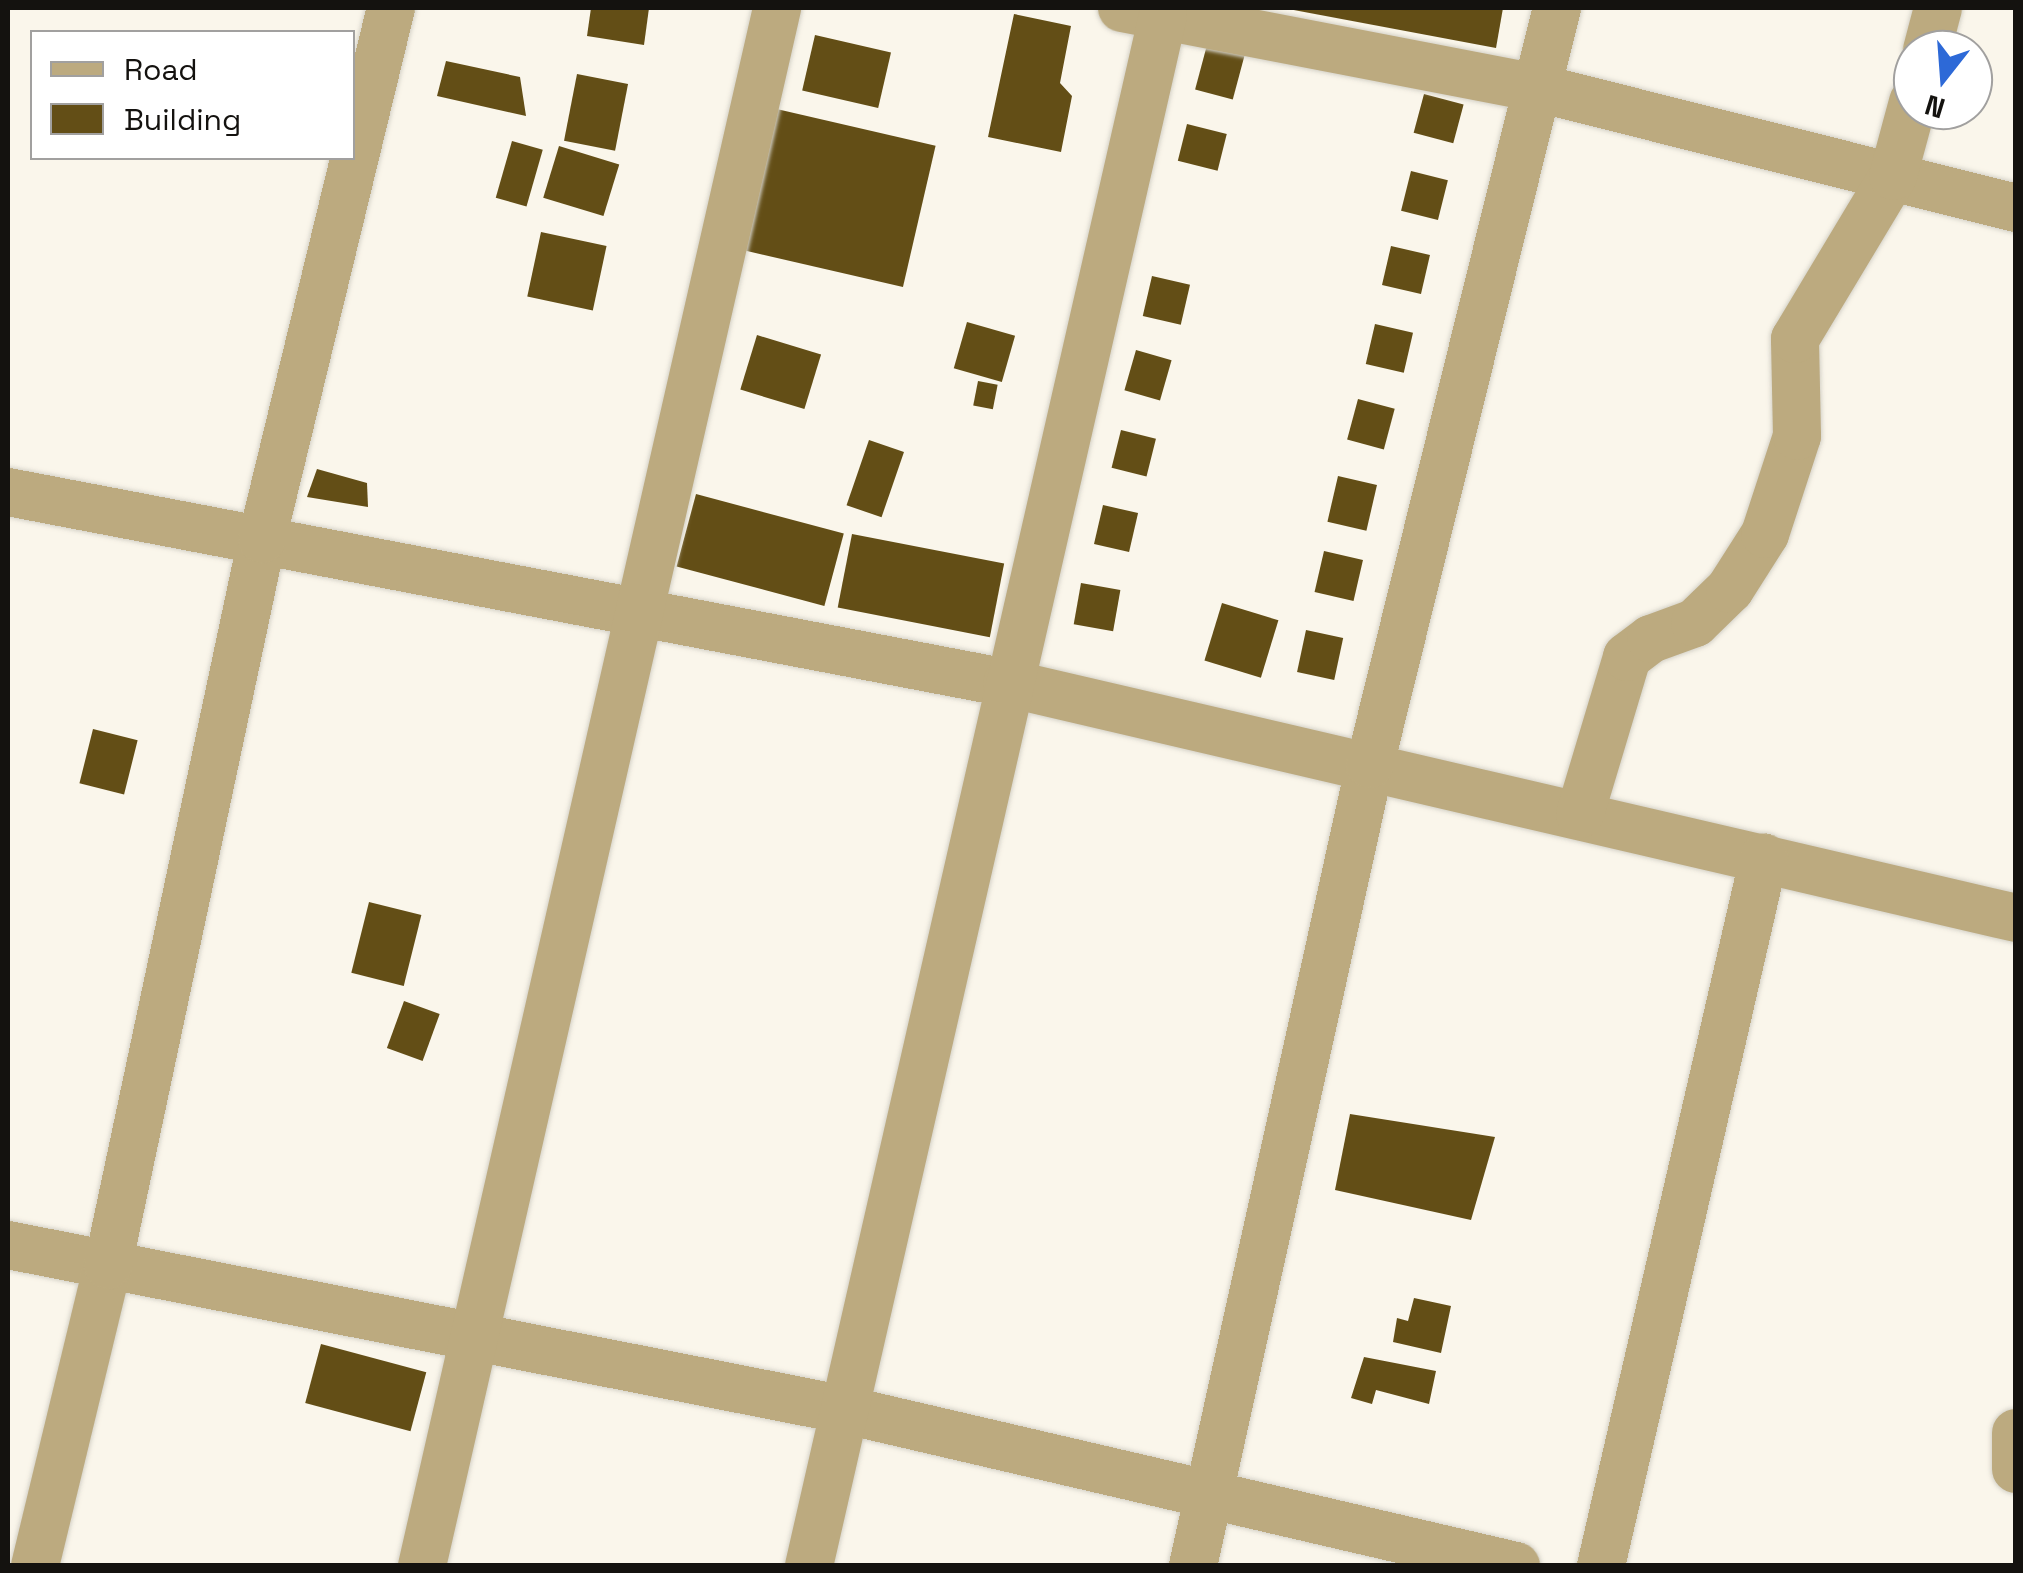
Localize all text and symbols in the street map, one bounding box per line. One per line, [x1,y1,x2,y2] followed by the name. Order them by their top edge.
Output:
[30,30,355,160] legend
[1893,30,1993,130] north arrow
[124,50,198,89] text: Road
[1921,87,1949,127] text: N
[124,100,241,139] text: Building

